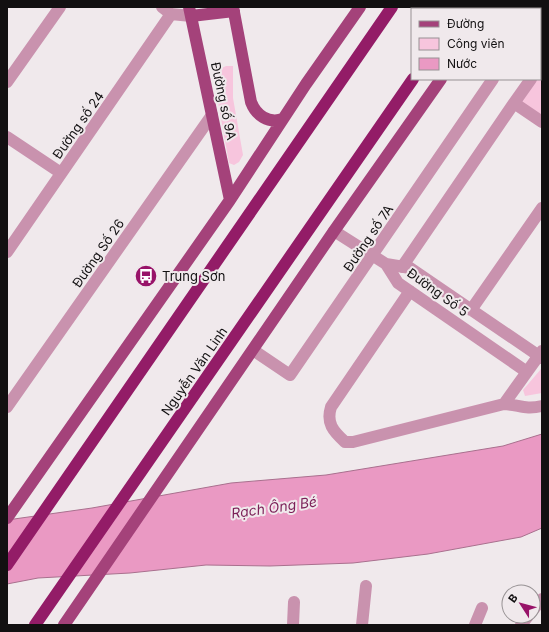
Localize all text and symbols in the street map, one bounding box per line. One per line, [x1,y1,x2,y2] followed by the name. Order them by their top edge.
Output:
[411,8,541,80] legend
[447,16,484,31] text: Đường
[447,36,505,51] text: Công viên
[447,56,477,71] text: Nước
[208,61,240,142] street label: Đường số 9A
[49,88,107,162] street label: Đường số 24
[340,201,396,275] street label: Đường số 7A
[69,216,127,290] street label: Đường Số 26
[133,263,159,289] bus stop icon: Trung Sơn
[404,264,472,320] street label: Đường Số 5
[162,268,225,284] place label: Trung Sơn
[157,323,230,418] street label: Nguyễn Văn Linh
[230,493,318,521] water label: Rạch Ông Bé
[501,584,541,624] north arrow
[505,591,521,605] text: B

